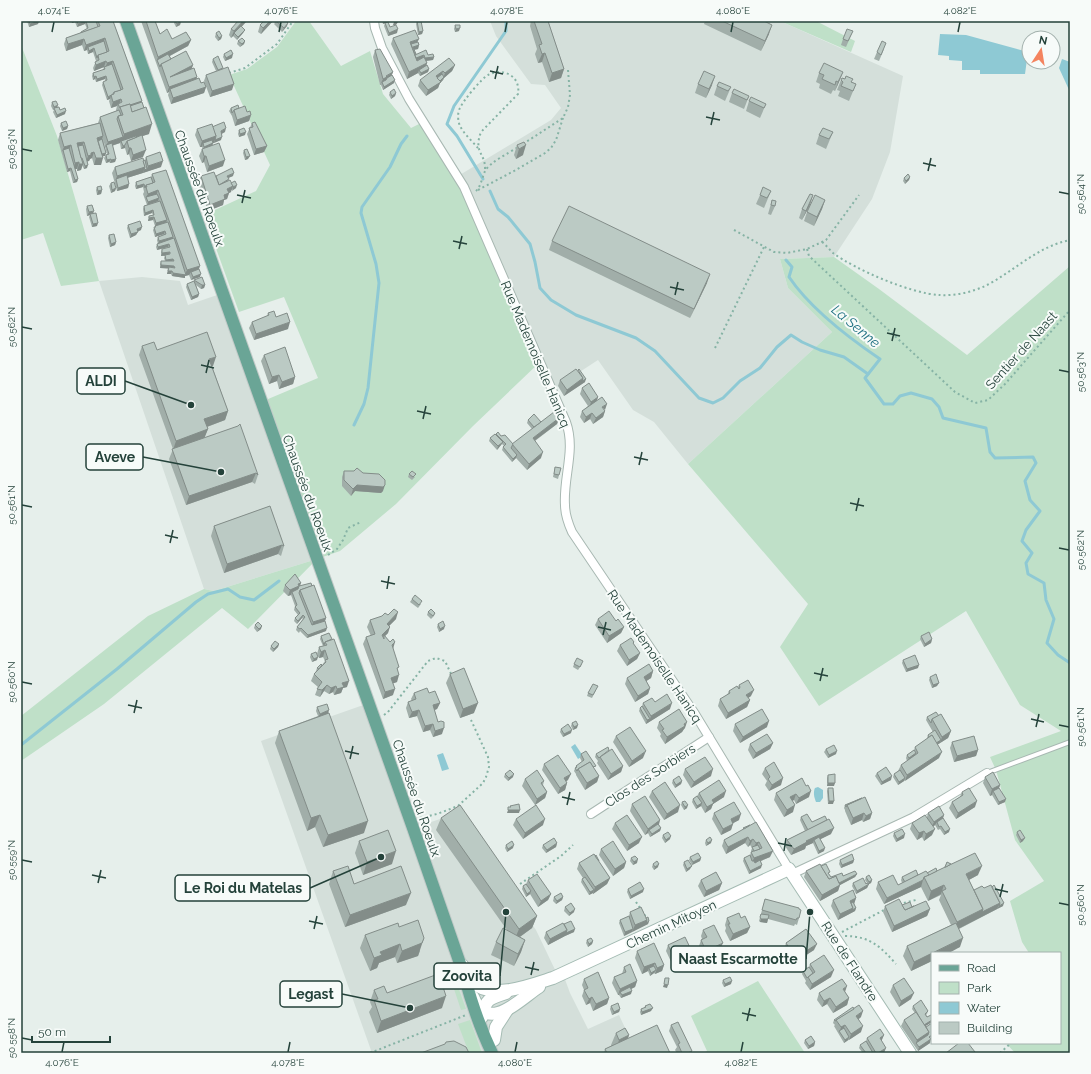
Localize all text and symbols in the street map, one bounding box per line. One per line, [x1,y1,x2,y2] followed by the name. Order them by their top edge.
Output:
[38,5,70,16] text: 4.074°E
[264,5,298,16] text: 4.076°E
[490,5,524,16] text: 4.078°E
[716,5,750,16] text: 4.080°E
[943,5,977,16] text: 4.082°E
[1021,30,1061,70] north arrow
[1038,33,1048,48] text: N
[171,128,228,249] street label: Chaussée du Roeulx
[6,129,17,169] text: 50.563°N
[1075,174,1086,214] text: 50.564°N
[498,279,573,430] street label: Rue Mademoiselle Hanicq
[829,301,884,351] water label: La Senne
[6,307,17,347] text: 50.562°N
[983,308,1061,392] street label: Sentier de Naast
[1075,352,1086,392] text: 50.563°N
[77,368,125,394] callout: ALDI
[85,373,117,389] text: ALDI
[279,433,336,554] street label: Chaussée du Roeulx
[86,444,143,470] callout: Aveve
[95,449,136,465] text: Aveve
[6,485,17,525] text: 50.561°N
[1075,530,1086,570] text: 50.562°N
[604,587,705,726] street label: Rue Mademoiselle Hanicq
[6,661,17,703] text: 50.560°N
[1075,707,1086,747] text: 50.561°N
[389,738,444,859] street label: Chaussée du Roeulx
[602,741,698,810] street label: Clos des Sorbiers
[6,840,17,880] text: 50.559°N
[175,875,310,901] callout: Le Roi du Matelas
[184,880,302,896] text: Le Roi du Matelas
[1075,884,1086,926] text: 50.560°N
[624,897,719,952] street label: Chemin Mitoyen
[818,919,881,1004] street label: Rue de Flandre
[671,946,806,972] callout: Naast Escarmotte
[678,951,798,967] text: Naast Escarmotte
[931,952,1061,1044] legend
[967,961,996,975] text: Road
[434,963,500,989] callout: Zoovita
[442,968,492,984] text: Zoovita
[280,981,342,1007] callout: Legast
[967,981,992,995] text: Park
[288,986,334,1002] text: Legast
[967,1001,1001,1015] text: Water
[6,1018,17,1058] text: 50.558°N
[32,1018,110,1044] scale bar
[967,1021,1013,1035] text: Building
[38,1025,66,1039] text: 50 m
[45,1057,79,1068] text: 4.076°E
[271,1057,305,1068] text: 4.078°E
[498,1057,532,1068] text: 4.080°E
[724,1057,758,1068] text: 4.082°E

